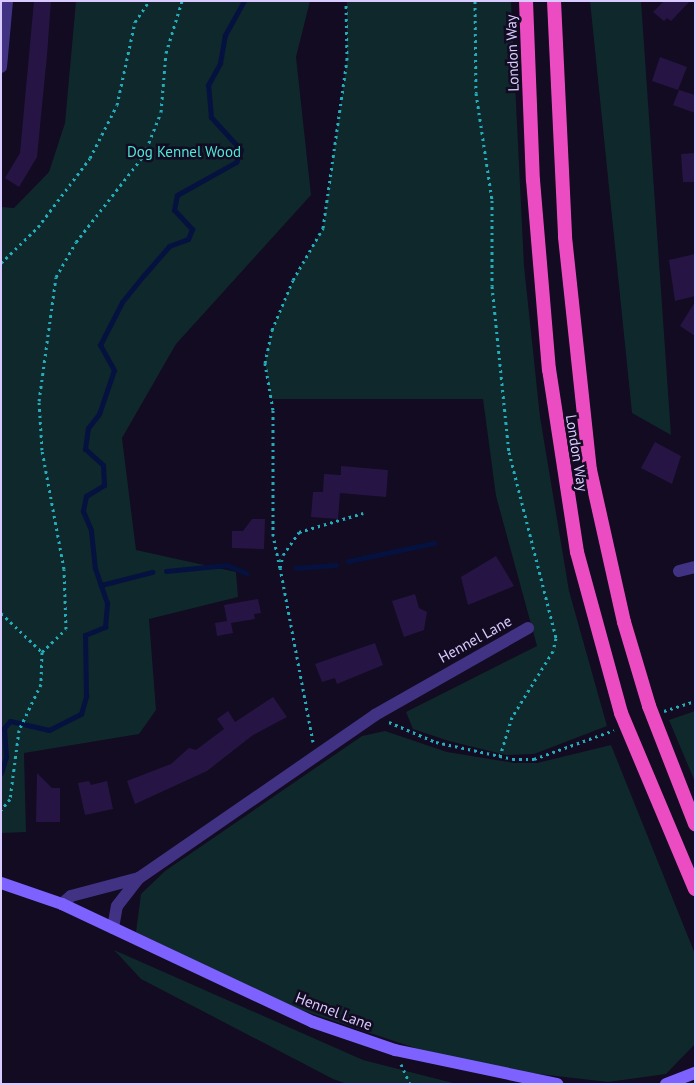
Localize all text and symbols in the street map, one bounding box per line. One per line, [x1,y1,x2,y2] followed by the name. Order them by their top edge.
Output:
[502,14,522,92] street label: London Way
[127,143,241,161] park label: Dog Kennel Wood
[562,413,592,493] street label: London Way
[435,612,515,666] street label: Hennel Lane
[293,988,375,1034] street label: Hennel Lane

